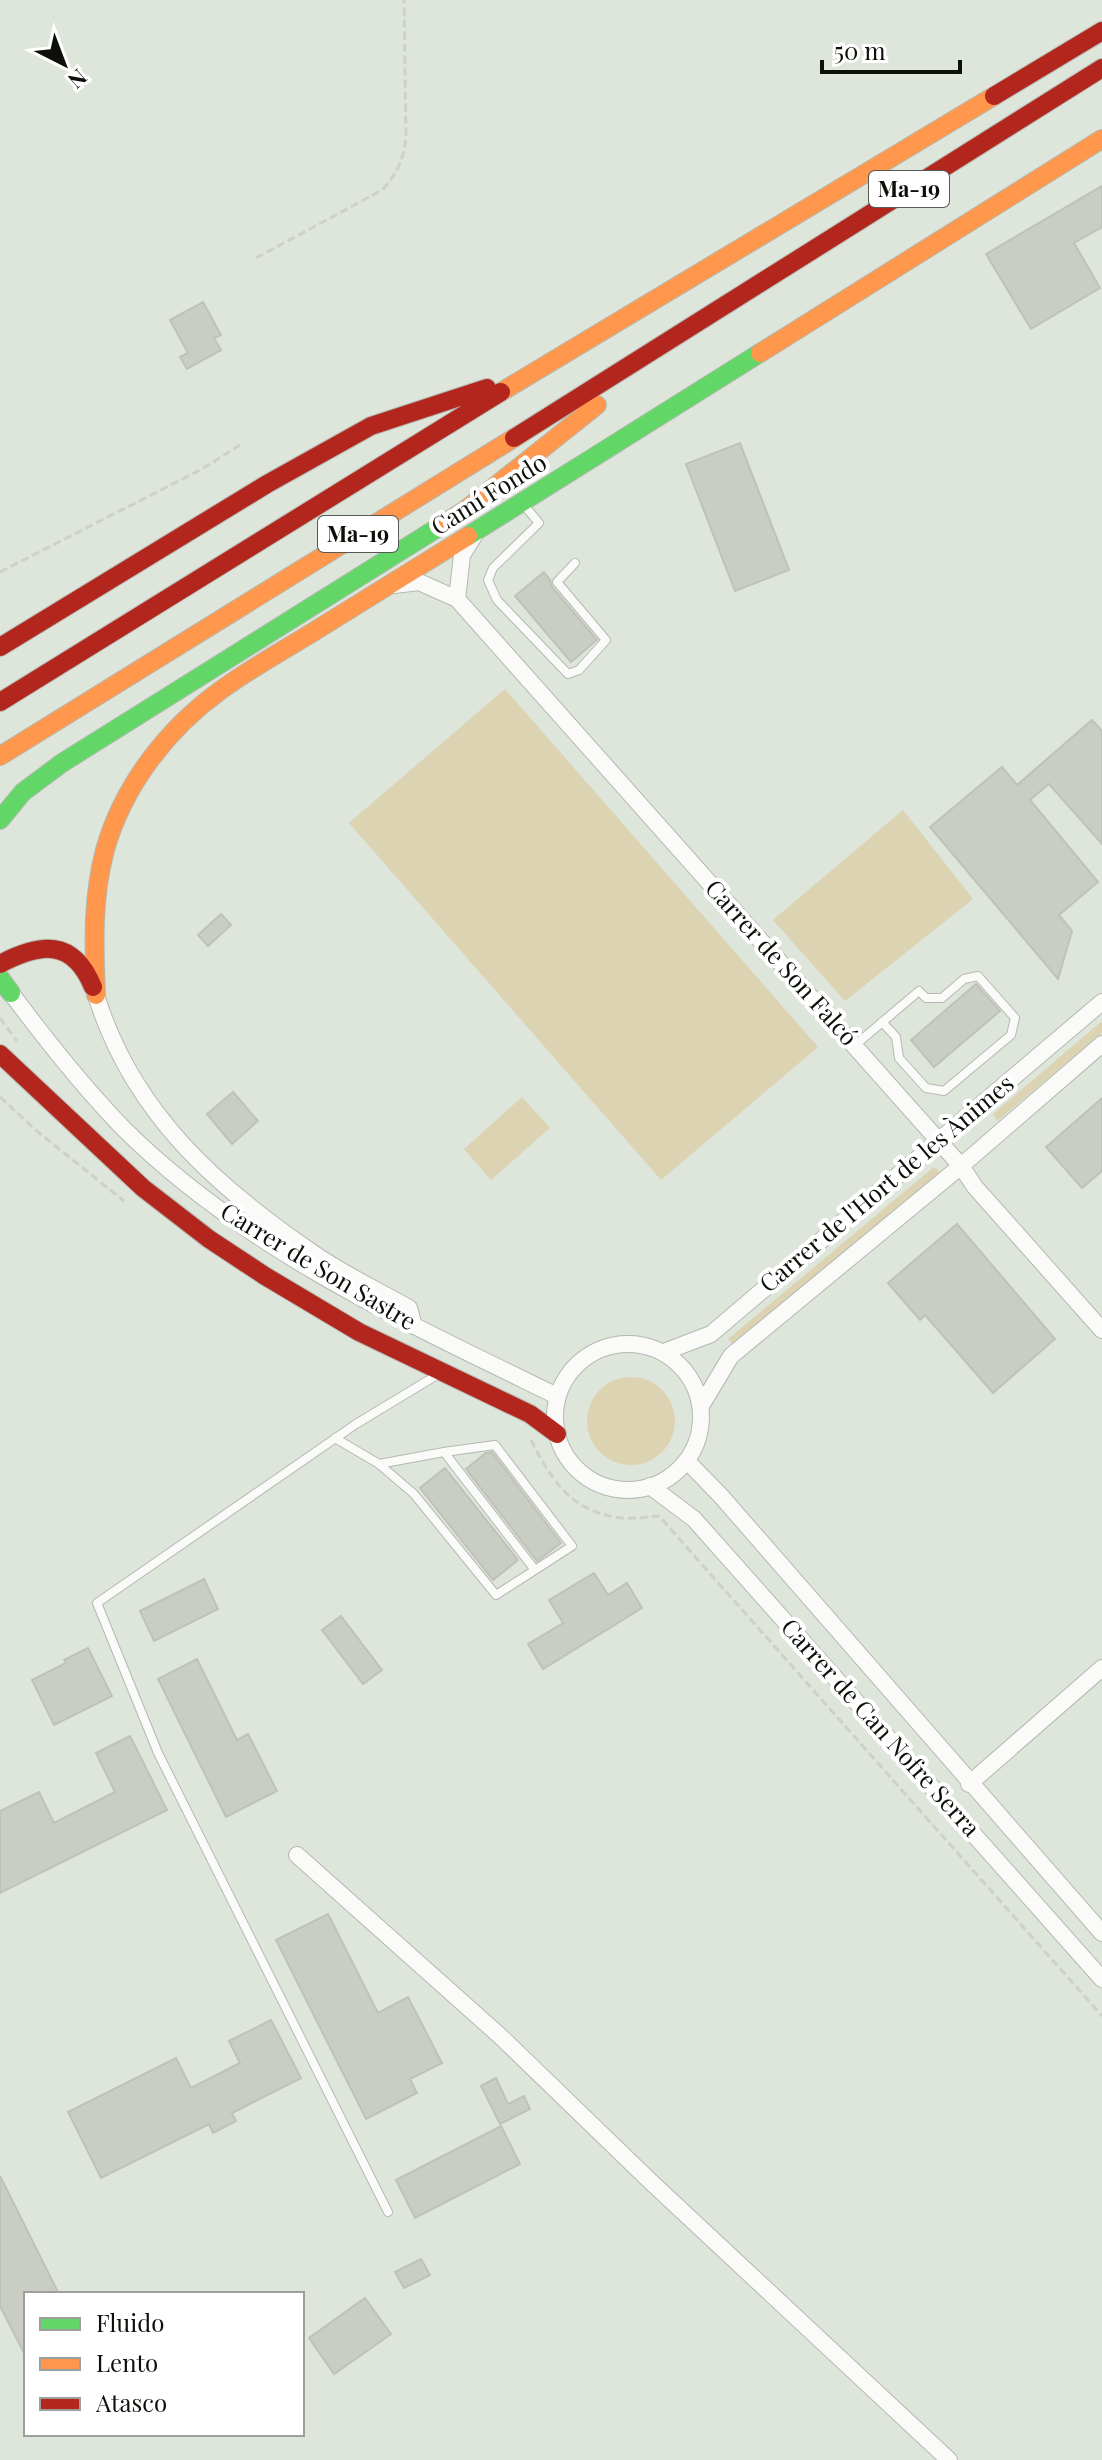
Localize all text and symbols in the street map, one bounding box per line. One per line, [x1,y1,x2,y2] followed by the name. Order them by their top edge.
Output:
[24,24,104,104] north arrow
[822,24,960,74] scale bar
[834,34,886,66] text: 50 m
[62,63,94,96] text: N
[869,171,949,207] road number: Ma-19
[424,445,552,541] street label: Camí Fondo
[318,516,398,552] road number: Ma-19
[699,872,866,1051] street label: Carrer de Son Falcó
[752,1067,1020,1298] street label: Carrer de l'Hort de les Ànimes
[215,1194,423,1336] street label: Carrer de Son Sastre
[775,1611,988,1842] street label: Carrer de Can Nofre Serra
[24,2292,304,2436] legend
[96,2306,164,2338] text: Fluido
[96,2346,158,2378] text: Lento
[95,2386,167,2418] text: Atasco

